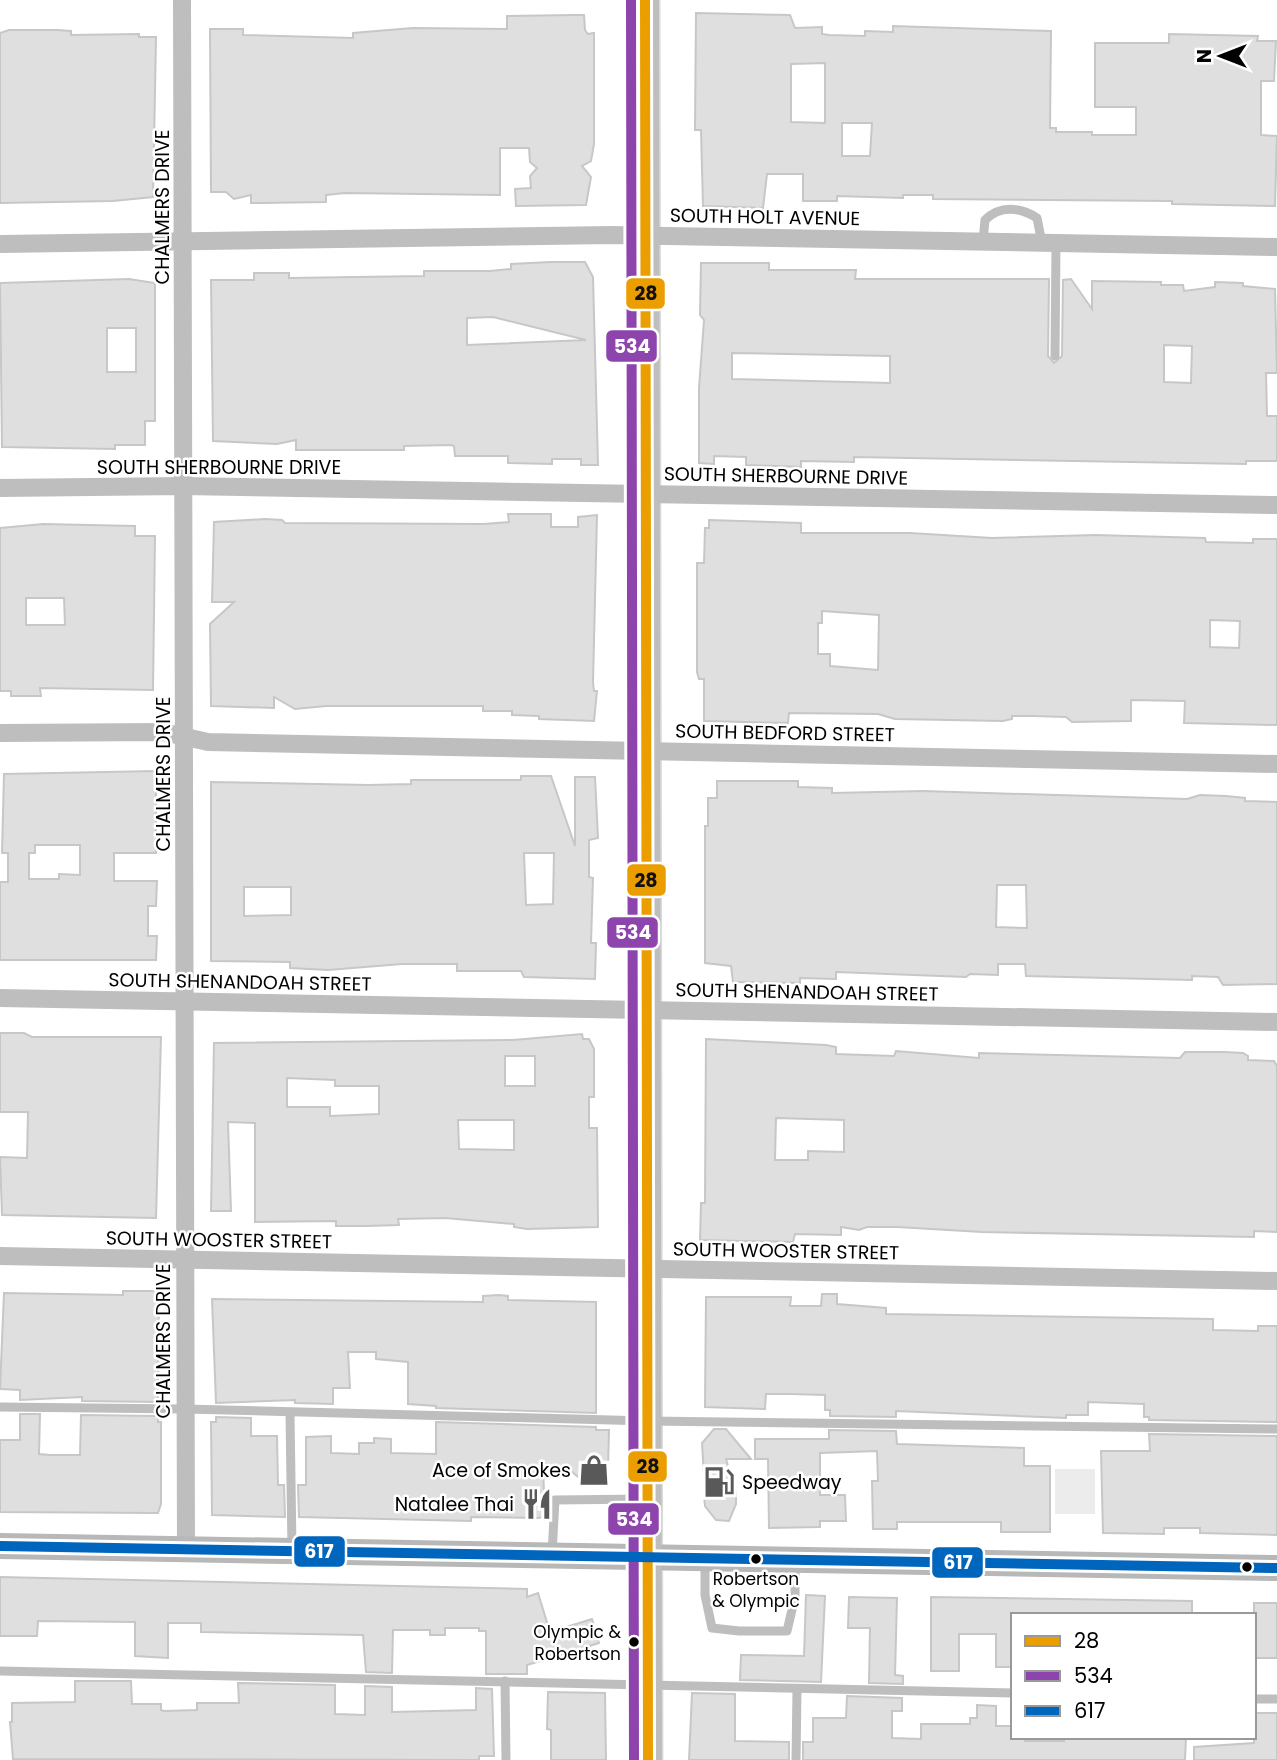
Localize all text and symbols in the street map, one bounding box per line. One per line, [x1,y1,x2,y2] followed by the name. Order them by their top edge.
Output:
[1186,21,1256,91] north arrow
[1191,49,1218,63] text: N
[149,130,176,284] street label: CHALMERS DRIVE
[670,202,860,232] street label: SOUTH HOLT AVENUE
[625,277,666,310] line badge: 28
[634,280,658,307] text: 28
[605,329,658,363] line badge: 534
[614,333,650,360] text: 534
[97,454,341,481] street label: SOUTH SHERBOURNE DRIVE
[664,460,908,492] street label: SOUTH SHERBOURNE DRIVE
[150,697,177,851] street label: CHALMERS DRIVE
[675,718,895,748] street label: SOUTH BEDFORD STREET
[626,863,667,897] line badge: 28
[634,867,658,894] text: 28
[606,916,659,949] line badge: 534
[615,919,651,946] text: 534
[108,966,372,998] street label: SOUTH SHENANDOAH STREET
[675,976,939,1008] street label: SOUTH SHENANDOAH STREET
[106,1225,332,1255] street label: SOUTH WOOSTER STREET
[673,1236,899,1266] street label: SOUTH WOOSTER STREET
[150,1264,177,1418] street label: CHALMERS DRIVE
[627,1450,668,1483] line badge: 28
[577,1453,611,1487] shop icon: Ace of Smokes
[636,1453,660,1480] text: 28
[432,1457,571,1484] place label: Ace of Smokes
[702,1465,736,1499] fuel station icon: Speedway
[742,1469,842,1496] place label: Speedway
[520,1487,554,1521] restaurant icon: Natalee Thai
[395,1491,514,1518] place label: Natalee Thai
[607,1502,660,1536] line badge: 534
[616,1506,652,1533] text: 534
[293,1535,346,1568] line badge: 617
[304,1538,334,1565] text: 617
[931,1546,984,1579] line badge: 617
[943,1549,973,1576] text: 617
[749,1552,763,1566] marker: Robertson & Olympic
[1240,1560,1254,1574] unlabelled marker
[712,1567,800,1613] place label: Robertson & Olympic
[1011,1613,1256,1739] legend
[533,1620,621,1666] place label: Olympic & Robertson
[1074,1626,1099,1655] text: 28
[627,1635,641,1649] marker: Olympic & Robertson
[1074,1661,1113,1690] text: 534
[1074,1696,1106,1725] text: 617

